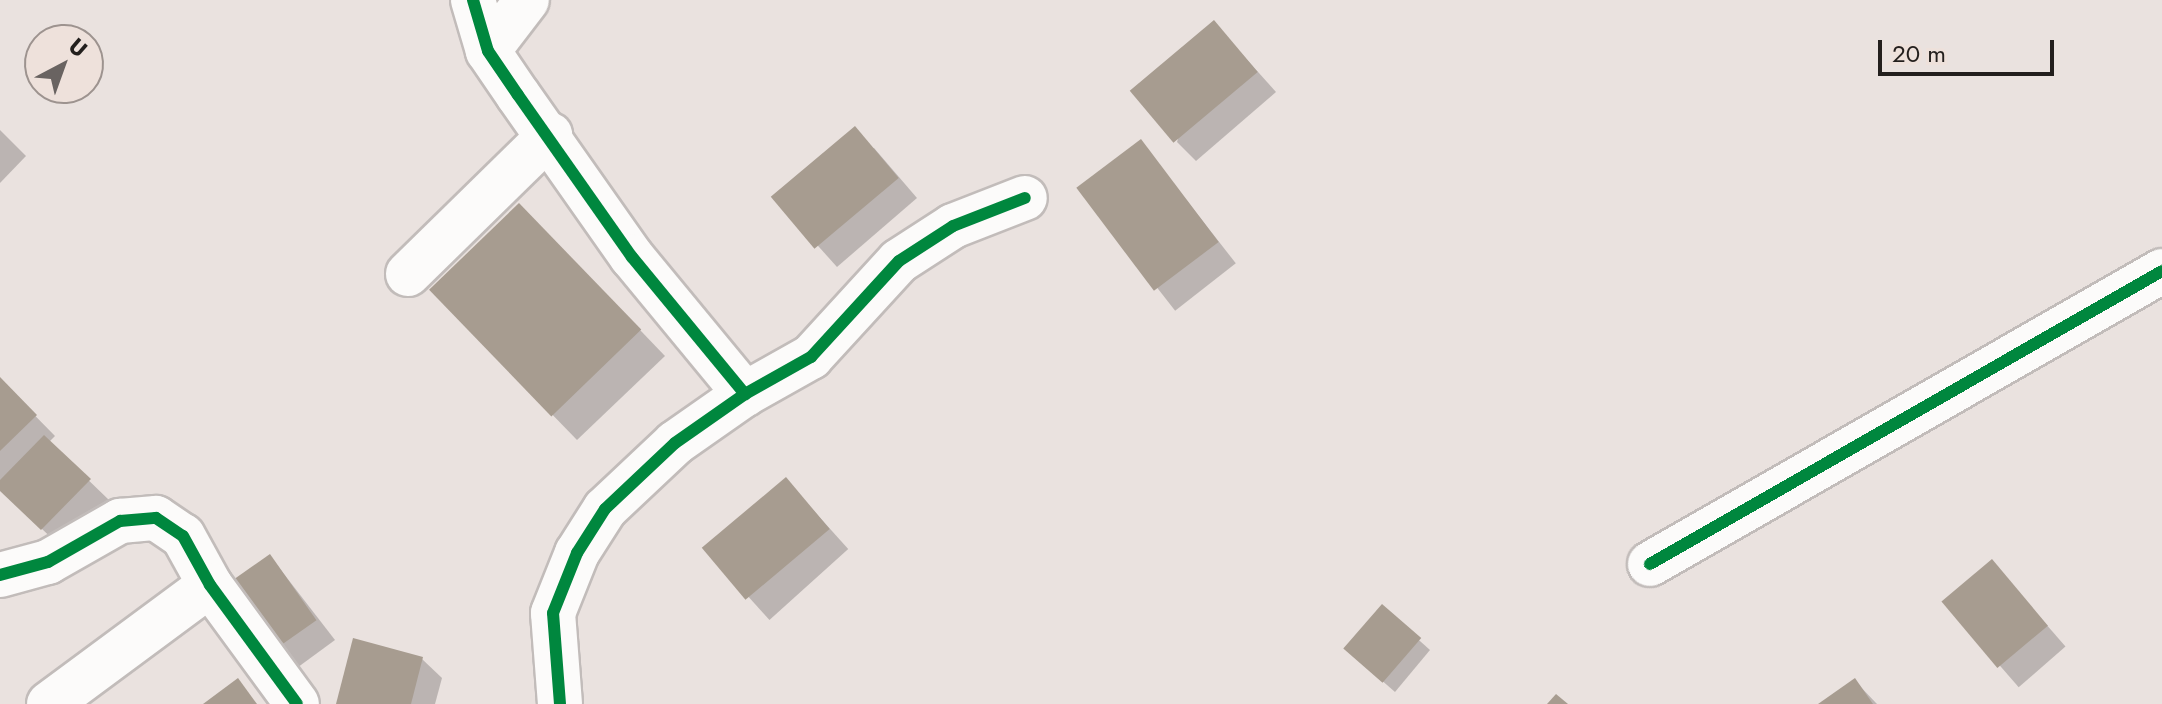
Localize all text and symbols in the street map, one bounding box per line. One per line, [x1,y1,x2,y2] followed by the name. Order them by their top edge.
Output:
[24,24,104,104] north arrow
[1882,24,2058,74] scale bar
[62,30,95,65] text: U
[1892,36,1946,71] text: 20 m

